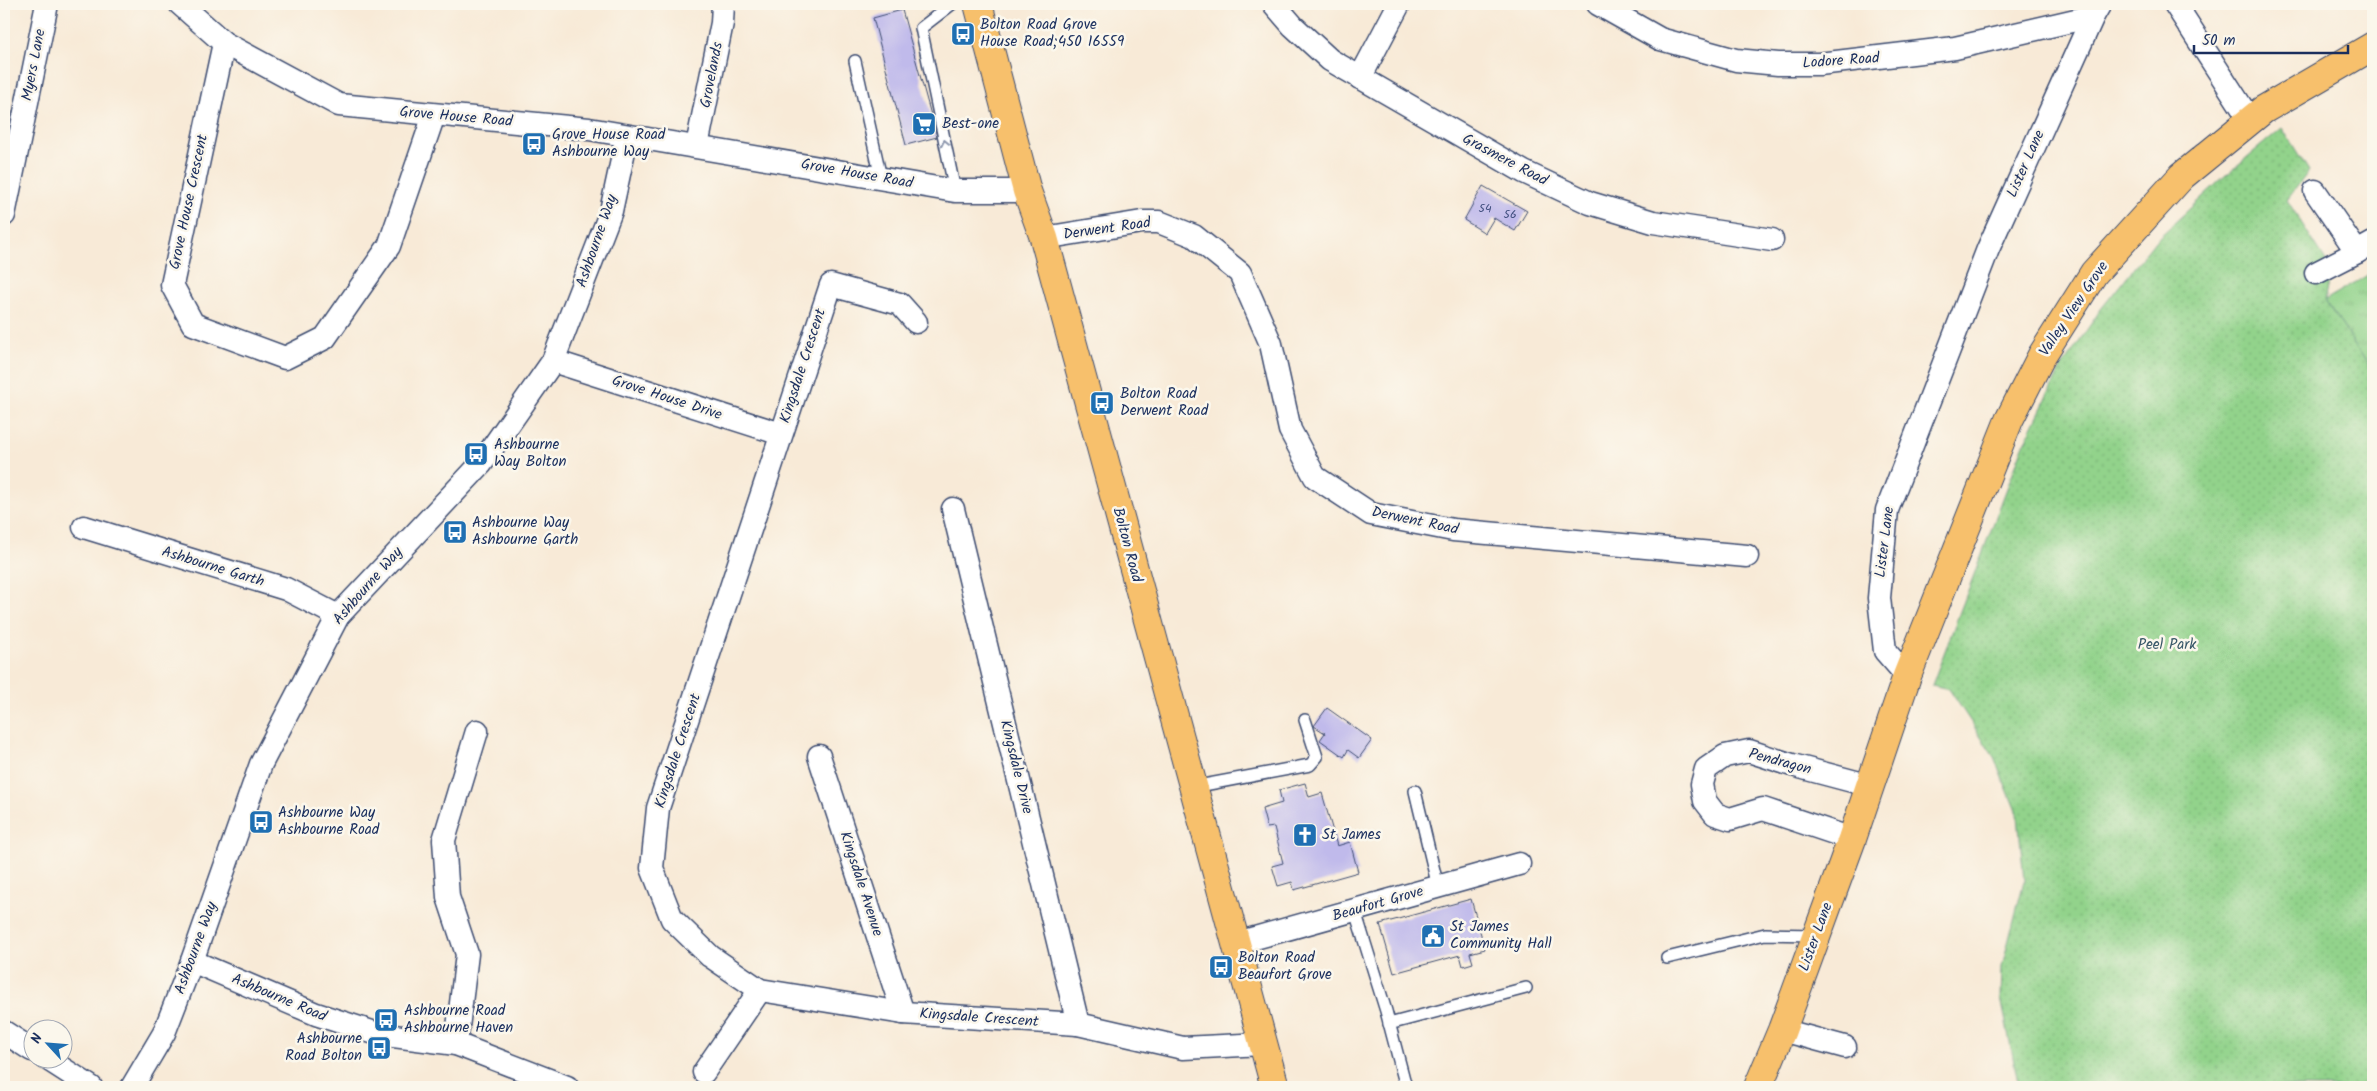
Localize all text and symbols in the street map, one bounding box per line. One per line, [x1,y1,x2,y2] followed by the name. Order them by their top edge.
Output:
[980,13,1125,54] place label: Bolton Road Grove House Road;450 16559
[950,21,976,47] bus stop icon: Bolton Road Grove House Road;450 16559
[2194,22,2348,54] scale bar
[15,27,53,103] street label: Myers Lane
[2202,29,2236,53] text: 50 m
[694,39,730,110] street label: Grovelands
[1802,46,1881,76] street label: Lodore Road
[399,100,514,134] street label: Grove House Road
[911,111,937,137] supermarket icon: Best-one
[942,112,999,136] place label: Best-one
[552,123,666,164] place label: Grove House Road Ashbourne Way
[2000,126,2052,202] street label: Lister Lane
[1458,127,1553,193] street label: Grasmere Road
[521,131,547,157] bus stop icon: Grove House Road Ashbourne Way
[163,132,215,272] street label: Grove House Crescent
[940,139,951,148] one-way arrow
[799,152,915,196] street label: Grove House Road
[570,190,624,291] street label: Ashbourne Way
[1478,199,1492,218] house number: 54
[1503,205,1517,224] house number: 56
[1062,211,1153,247] street label: Derwent Road
[2033,256,2115,362] street label: Valley View Grove
[773,305,833,426] street label: Kingsdale Crescent
[609,369,725,427] street label: Grove House Drive
[1120,382,1209,423] place label: Bolton Road Derwent Road
[1089,390,1115,416] bus stop icon: Bolton Road Derwent Road
[494,433,566,474] place label: Ashbourne Way Bolton
[463,441,489,467] bus stop icon: Ashbourne Way Bolton
[1369,500,1461,542] street label: Derwent Road
[1105,505,1149,586] street label: Bolton Road
[1869,505,1901,579] street label: Lister Lane
[472,511,578,552] place label: Ashbourne Way Ashbourne Garth
[442,519,468,545] bus stop icon: Ashbourne Way Ashbourne Garth
[159,540,267,594] street label: Ashbourne Garth
[327,541,409,630] street label: Ashbourne Way
[2138,633,2197,657] park label: Peel Park
[648,690,708,811] street label: Kingsdale Crescent
[993,717,1039,817] street label: Kingsdale Drive
[1746,742,1814,782] street label: Pendragon
[278,801,380,842] place label: Ashbourne Way Ashbourne Road
[248,809,274,835] bus stop icon: Ashbourne Way Ashbourne Road
[1292,822,1318,848] church icon: St James
[1322,823,1382,847] place label: St James
[833,828,889,940] street label: Kingsdale Avenue
[1330,879,1427,928] street label: Beaufort Grove
[168,897,224,998] street label: Ashbourne Way
[1792,899,1840,975] street label: Lister Lane
[1450,915,1552,956] place label: St James Community Hall
[1420,923,1446,949] public building icon: St James Community Hall
[1238,946,1332,987] place label: Bolton Road Beaufort Grove
[1208,954,1234,980] bus stop icon: Bolton Road Beaufort Grove
[228,967,331,1029] street label: Ashbourne Road
[404,999,513,1040] place label: Ashbourne Road Ashbourne Haven
[919,1002,1039,1034] street label: Kingsdale Crescent
[373,1007,399,1033] bus stop icon: Ashbourne Road Ashbourne Haven
[22,1018,72,1068] north arrow
[285,1027,362,1068] place label: Ashbourne Road Bolton
[25,1030,49,1048] text: N
[366,1035,392,1061] bus stop icon: Ashbourne Road Bolton

